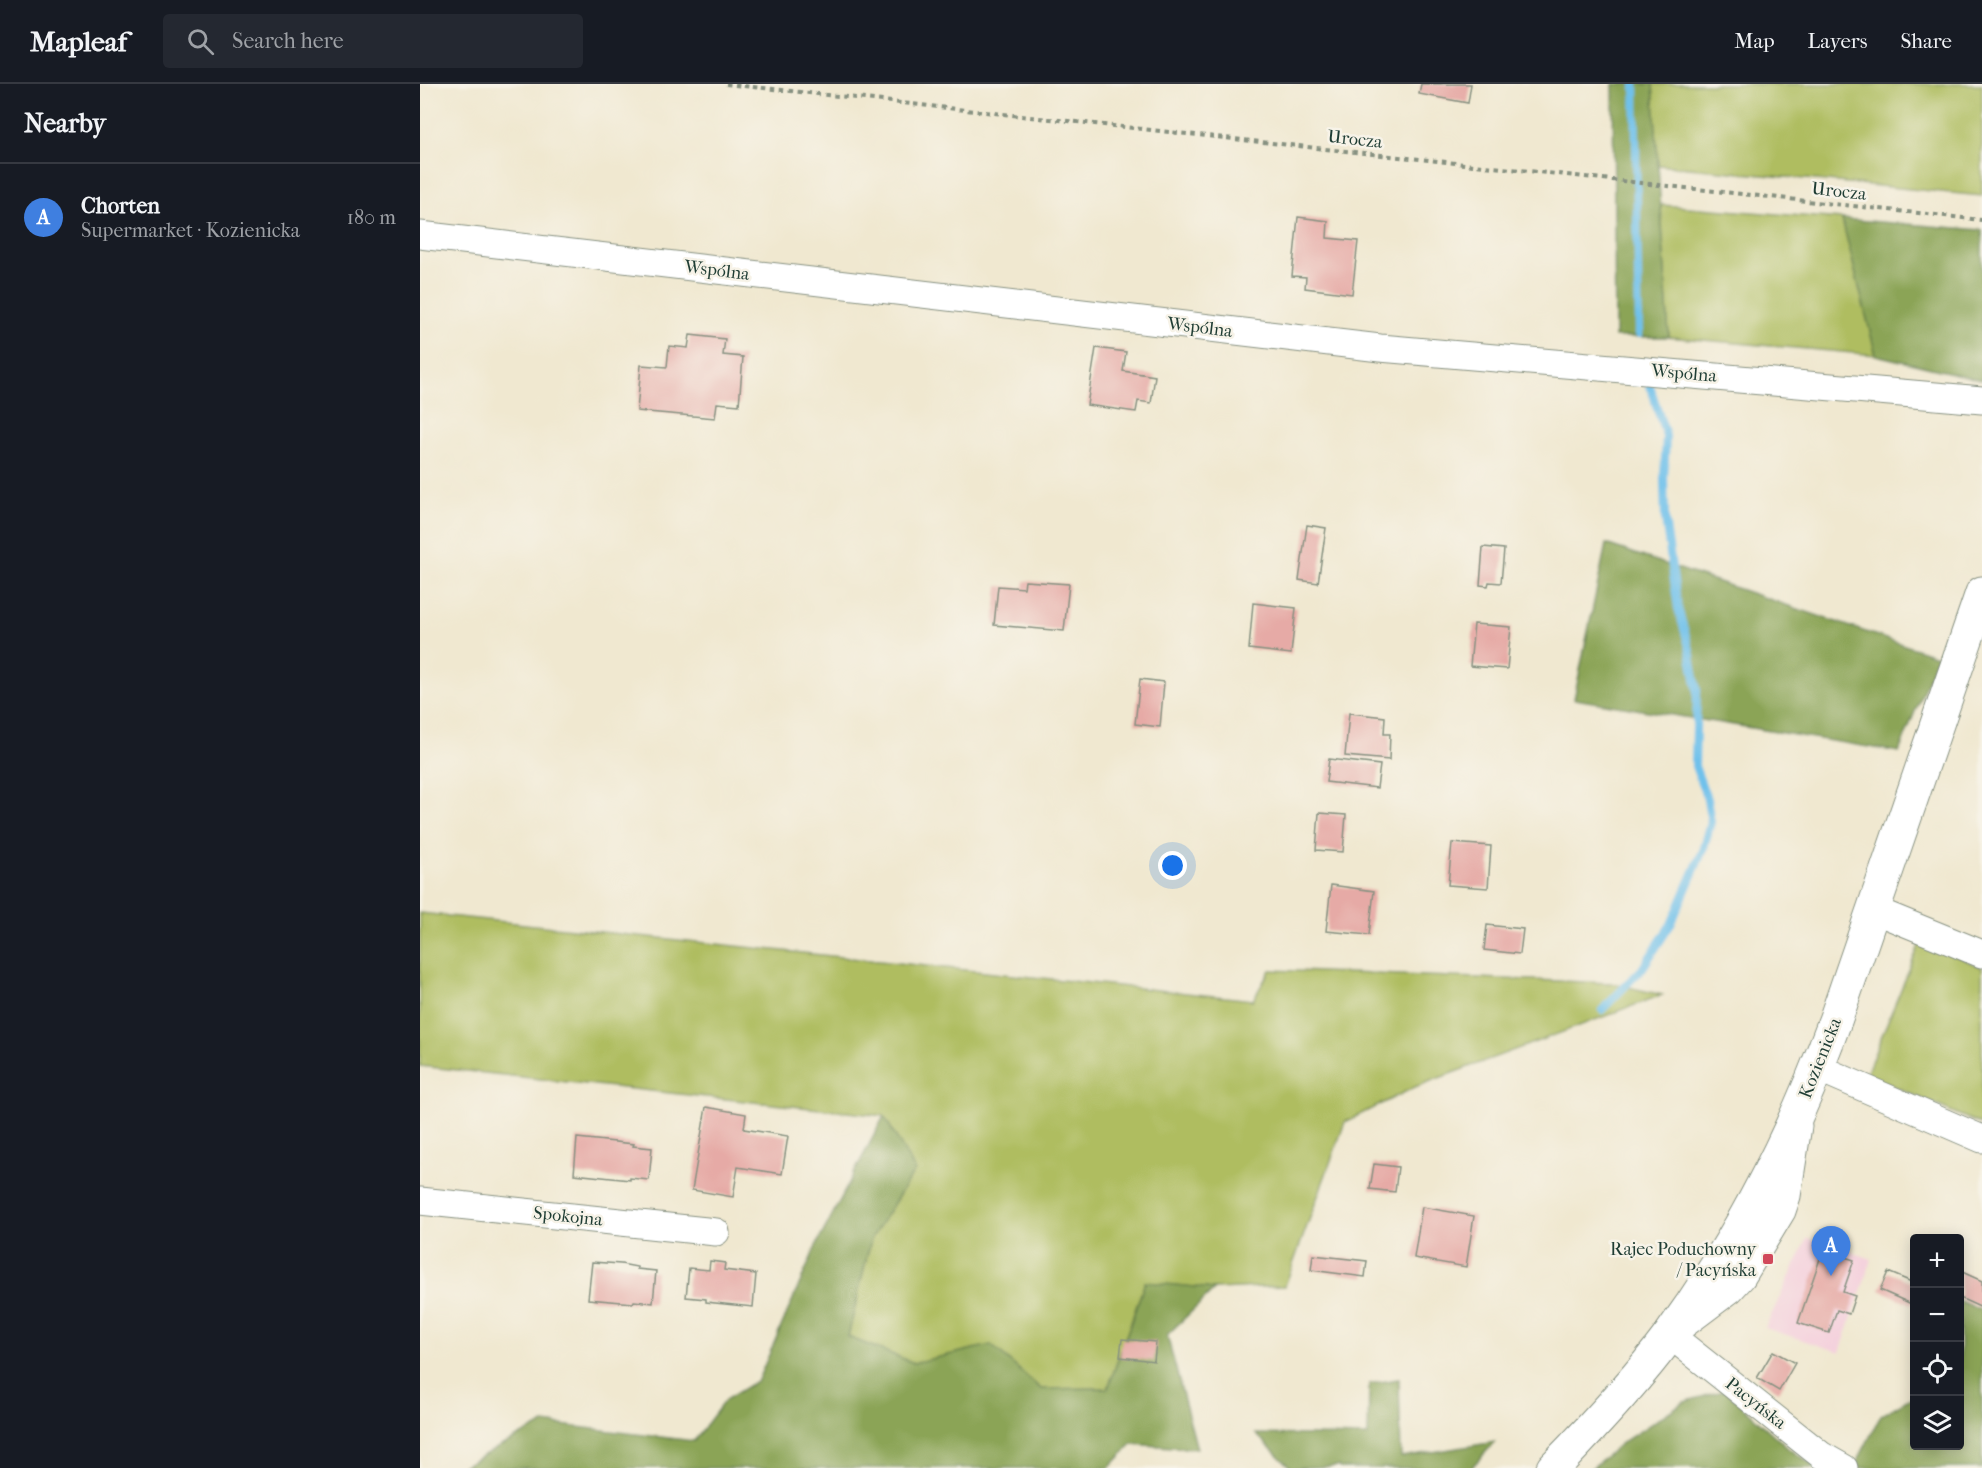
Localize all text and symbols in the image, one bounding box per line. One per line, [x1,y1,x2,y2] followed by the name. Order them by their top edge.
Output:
[163,14,583,68] search box
[30,25,127,58] text: Mapleaf
[184,25,217,58] icon: search
[232,28,344,54] text: Search here
[1734,29,1775,53] text: Map
[1808,29,1867,53] text: Layers
[1900,29,1952,53] text: Share
[24,108,106,139] text: Nearby
[1327,126,1384,153] street label: Urocza
[1811,178,1868,205] street label: Urocza
[81,193,160,219] text: Chorten
[37,206,50,229] text: A
[347,206,396,229] text: 180 m
[81,219,300,242] text: Supermarket · Kozienicka
[682,256,751,285] street label: Wspólna
[1165,313,1234,342] street label: Wspólna
[1649,360,1718,387] street label: Wspólna
[1158,851,1187,880] your location
[1795,1014,1846,1102] street label: Kozienicka
[532,1202,604,1231] street label: Spokojna
[1812,1226,1850,1276] pin: A
[1910,1234,1964,1450] map controls
[1910,1234,1964,1288] button: +
[1610,1239,1757,1281] place label: Rajec Poduchowny / Pacyńska
[1761,1252,1775,1266] marker: Rajec Poduchowny / Pacyńska
[1910,1288,1964,1342] button: −
[1910,1342,1964,1396] button: locate
[1721,1373,1791,1434] street label: Pacyńska
[1910,1396,1964,1450] button: layers

